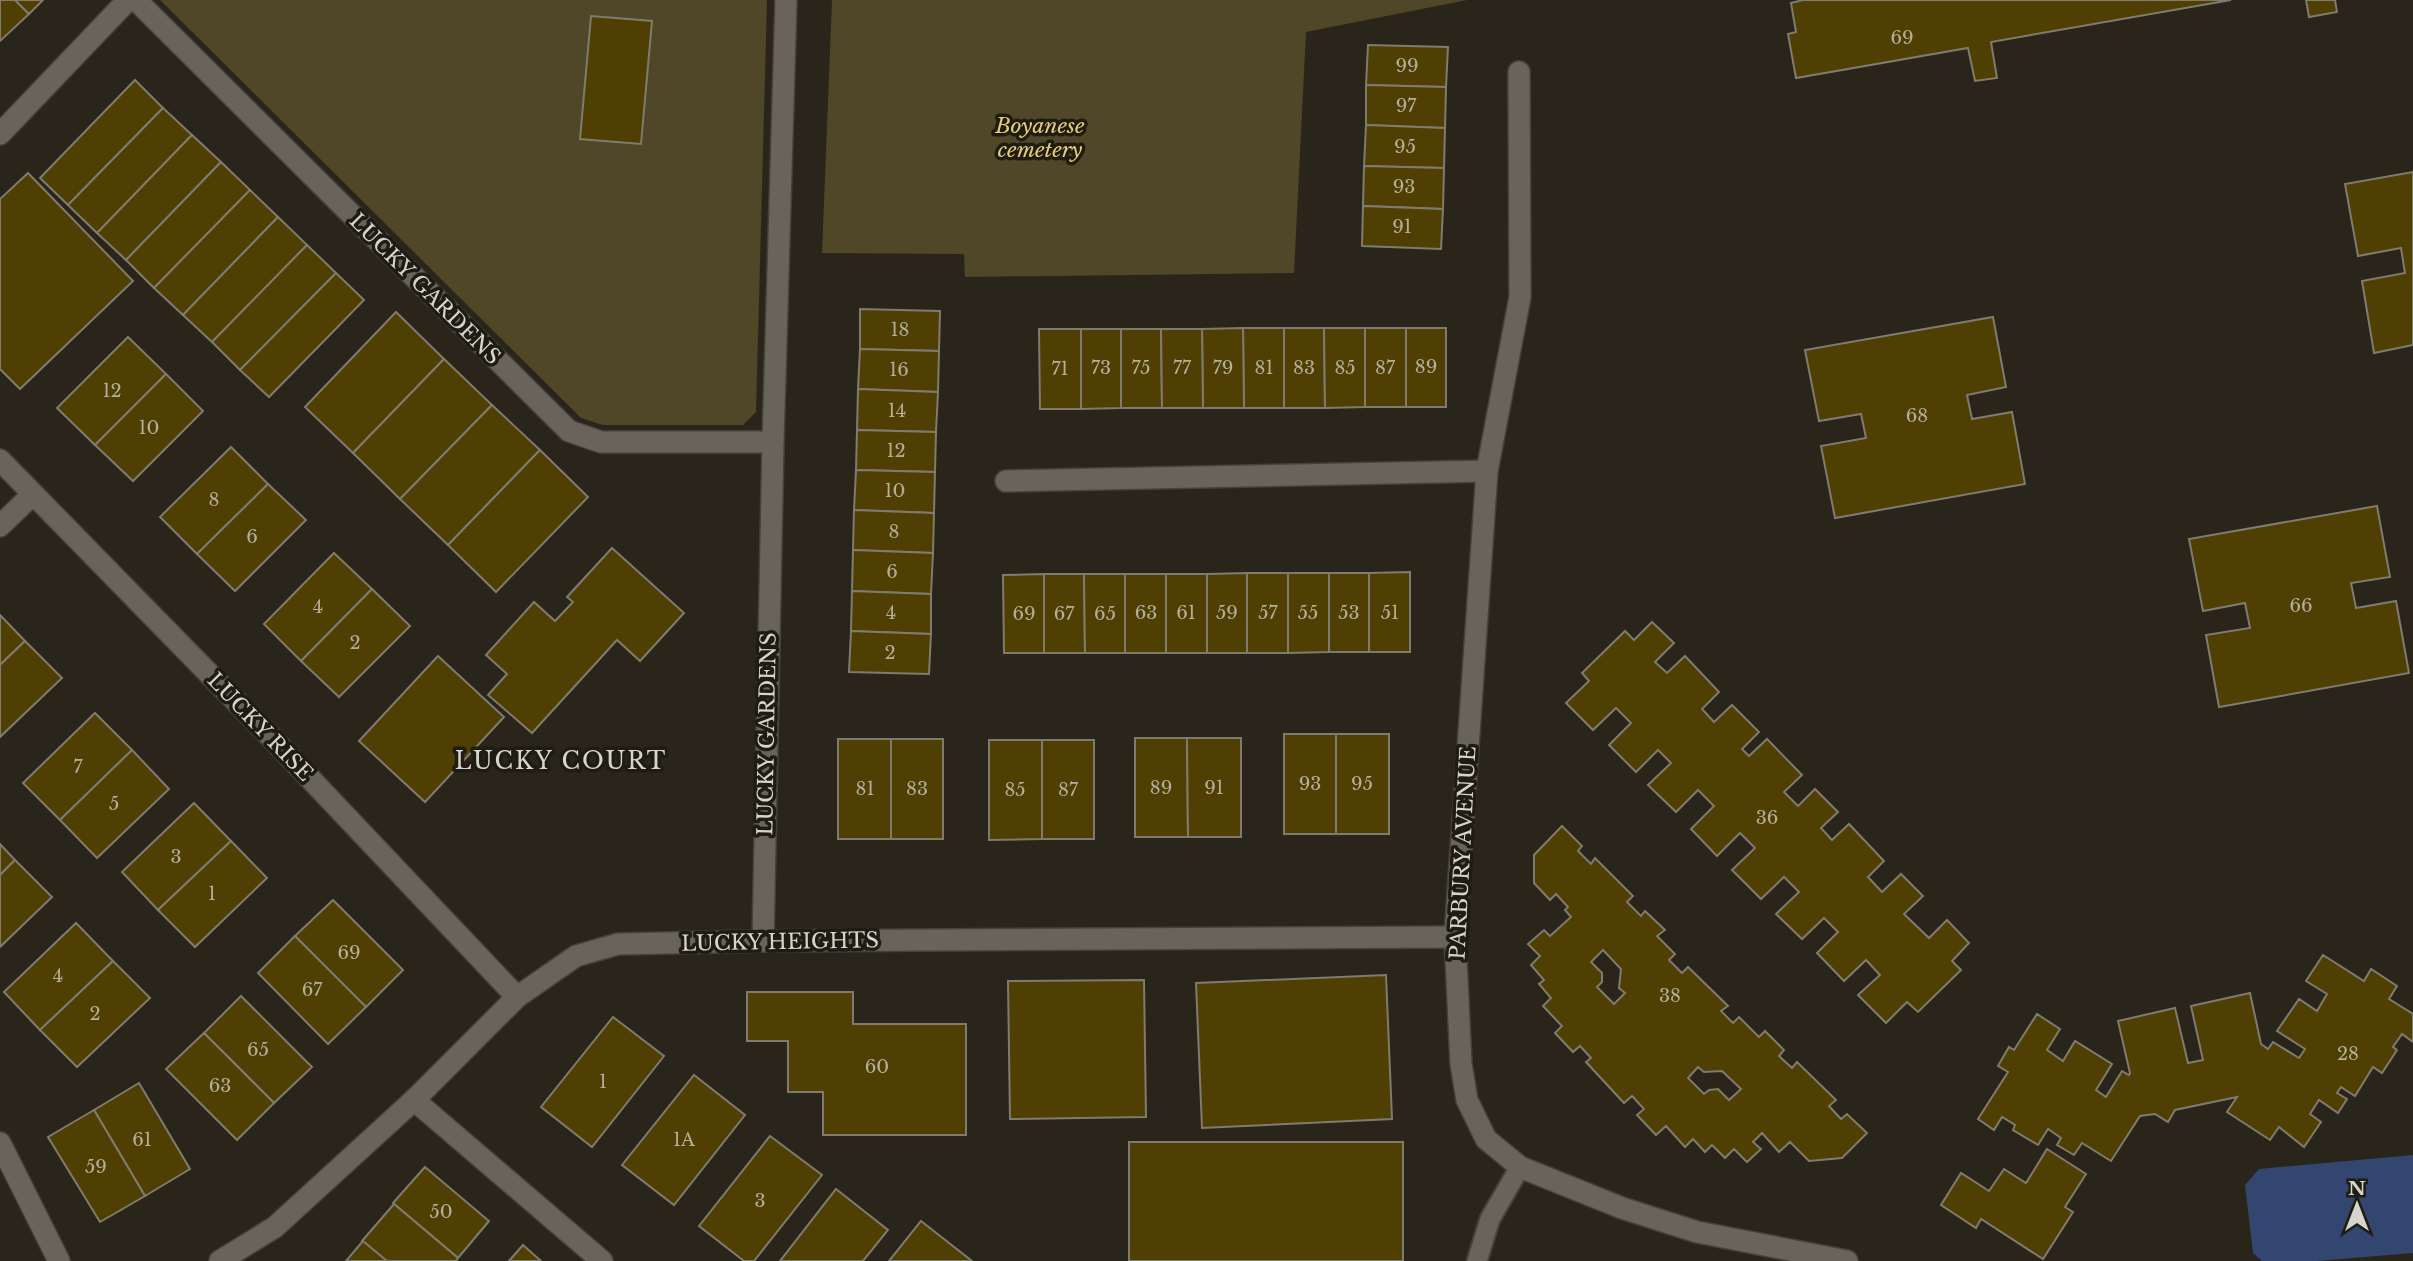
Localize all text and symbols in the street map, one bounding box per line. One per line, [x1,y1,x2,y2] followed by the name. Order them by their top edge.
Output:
[1890,27,1914,49] house number: 69
[1395,55,1419,77] house number: 99
[1396,95,1417,117] house number: 97
[994,113,1085,163] park label: Boyanese cemetery
[1394,136,1416,158] house number: 95
[1393,176,1415,198] house number: 93
[344,208,506,370] street label: LUCKY GARDENS
[1392,216,1412,238] house number: 91
[891,319,909,341] house number: 18
[1415,356,1437,378] house number: 89
[1091,357,1111,379] house number: 73
[1131,357,1151,379] house number: 75
[1173,357,1192,379] house number: 77
[1213,357,1233,379] house number: 79
[1255,357,1273,379] house number: 81
[1293,357,1315,379] house number: 83
[1334,357,1356,379] house number: 85
[1375,357,1396,379] house number: 87
[1051,358,1069,380] house number: 71
[889,359,909,381] house number: 16
[102,380,122,402] house number: 12
[888,400,906,422] house number: 14
[1906,405,1928,427] house number: 68
[139,417,159,439] house number: 10
[886,440,906,462] house number: 12
[885,480,905,502] house number: 10
[209,489,219,511] house number: 8
[889,521,899,543] house number: 8
[246,526,258,548] house number: 6
[886,561,898,583] house number: 6
[2289,595,2313,617] house number: 66
[313,596,323,618] house number: 4
[886,602,896,624] house number: 4
[1135,602,1157,624] house number: 63
[1176,602,1196,624] house number: 61
[1216,602,1238,624] house number: 59
[1258,602,1279,624] house number: 57
[1298,602,1318,624] house number: 55
[1338,602,1360,624] house number: 53
[1381,602,1399,624] house number: 51
[1012,603,1036,625] house number: 69
[1054,603,1075,625] house number: 67
[1094,603,1116,625] house number: 65
[349,632,361,654] house number: 2
[752,632,782,836] street label: LUCKY GARDENS
[884,642,896,664] house number: 2
[202,667,318,787] street label: LUCKY RISE
[1444,745,1482,961] street label: PARBURY AVENUE
[455,747,667,775] district label: LUCKY COURT
[73,756,83,778] house number: 7
[1299,773,1321,795] house number: 93
[1351,773,1373,795] house number: 95
[1150,777,1172,799] house number: 89
[1204,777,1224,799] house number: 91
[856,778,874,800] house number: 81
[906,778,928,800] house number: 83
[1004,779,1026,801] house number: 85
[1058,779,1079,801] house number: 87
[109,793,119,815] house number: 5
[1756,807,1778,829] house number: 36
[170,846,182,868] house number: 3
[208,883,216,905] house number: 1
[681,927,879,957] street label: LUCKY HEIGHTS
[337,942,361,964] house number: 69
[53,965,63,987] house number: 4
[302,979,323,1001] house number: 67
[1659,985,1681,1007] house number: 38
[89,1003,101,1025] house number: 2
[247,1039,269,1061] house number: 65
[2337,1043,2359,1065] house number: 28
[865,1056,889,1078] house number: 60
[599,1071,607,1093] house number: 1
[209,1075,231,1097] house number: 63
[132,1129,152,1151] house number: 61
[673,1129,696,1151] house number: 1A
[85,1156,107,1178] house number: 59
[2322,1170,2392,1240] north arrow
[2348,1177,2366,1200] text: N
[754,1190,766,1212] house number: 3
[429,1201,453,1223] house number: 50

